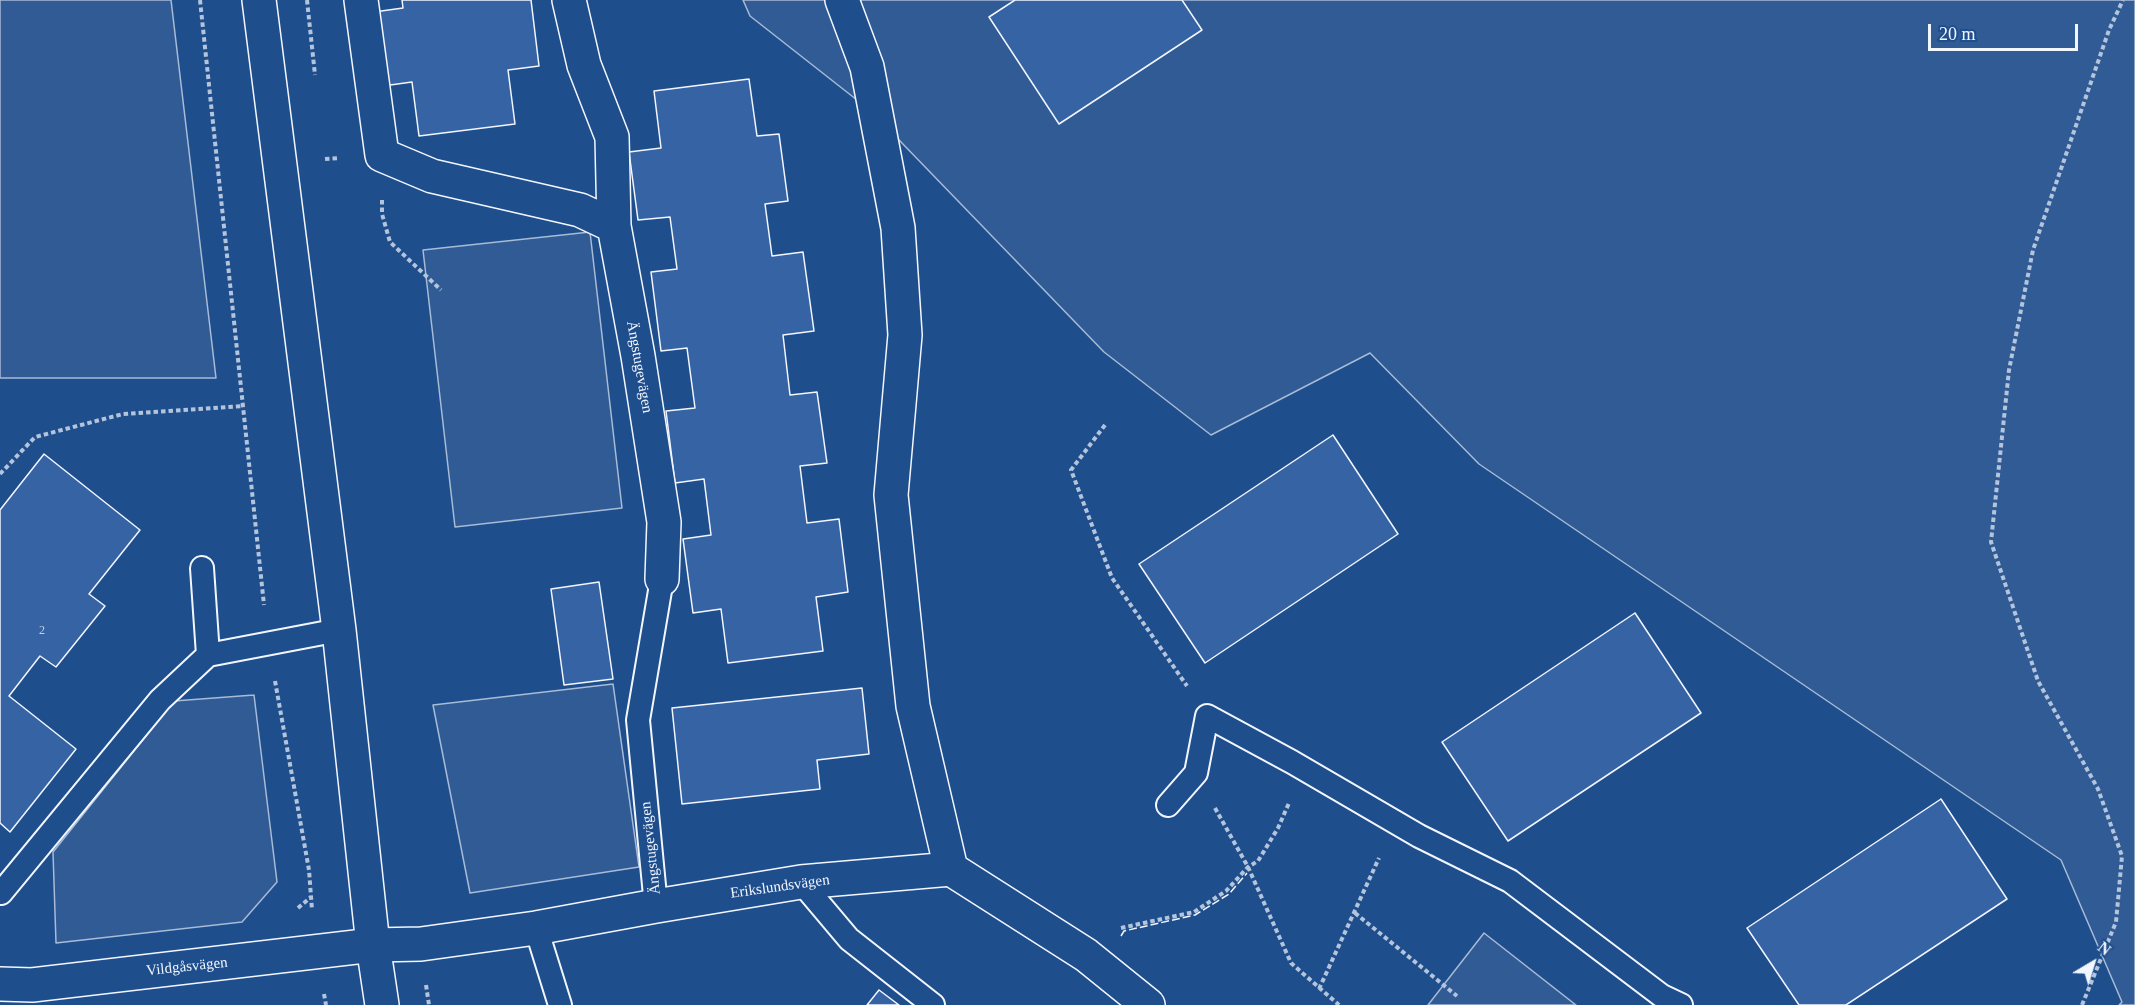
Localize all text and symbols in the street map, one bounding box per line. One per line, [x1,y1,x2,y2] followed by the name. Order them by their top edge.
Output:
[1931,12,2081,50] scale bar
[1939,24,1976,44] text: 20 m
[622,319,656,415] street label: Ängstugevägen
[39,624,45,638] house number: 2
[637,801,665,895] street label: Ängstugevägen
[729,871,831,903] street label: Erikslundsvägen
[2063,933,2123,993] north arrow
[2095,938,2114,959] text: N
[145,954,229,980] street label: Vildgåsvägen

